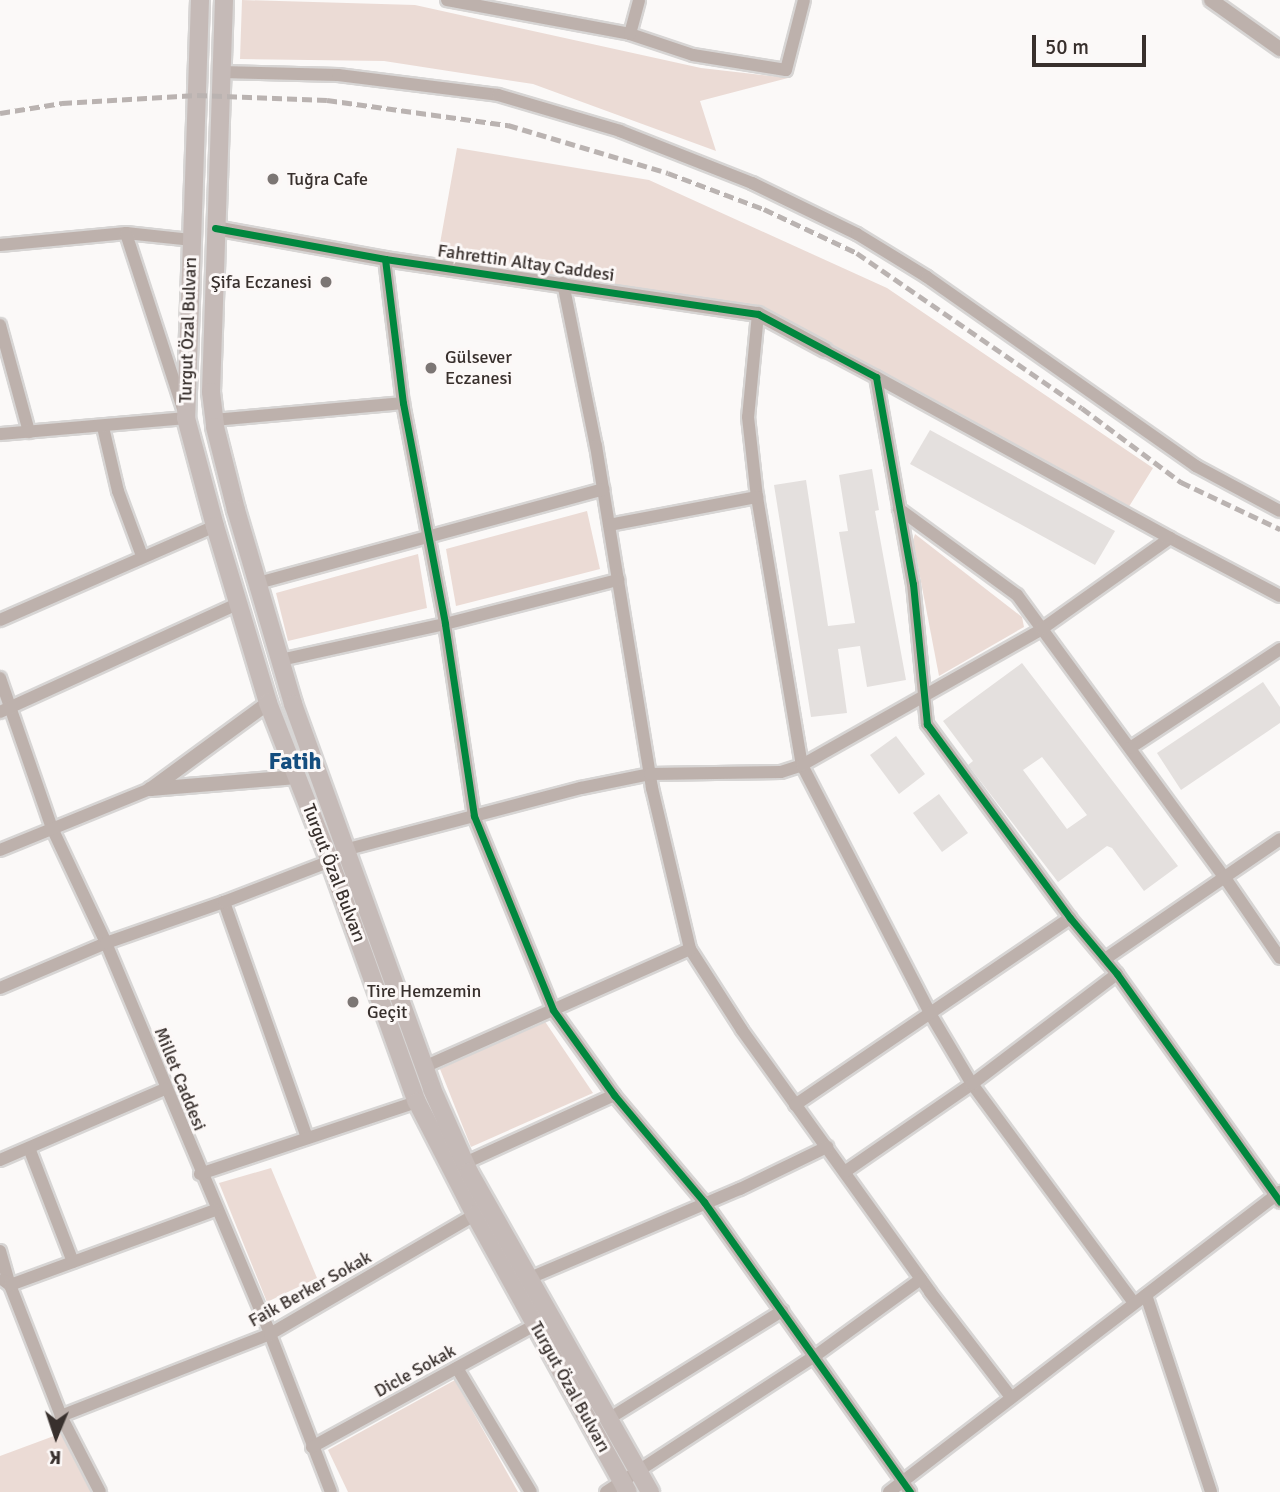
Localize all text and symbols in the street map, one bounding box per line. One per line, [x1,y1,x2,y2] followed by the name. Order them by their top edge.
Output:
[1035,21,1149,65] scale bar
[1045,34,1089,60] text: 50 m
[287,168,368,190] place label: Tuğra Cafe
[265,171,281,187] marker: Tuğra Cafe
[436,240,616,286] street label: Fahrettin Altay Caddesi
[175,257,201,403] street label: Turgut Özal Bulvarı
[211,271,312,293] place label: Şifa Eczanesi
[318,274,334,290] marker: Şifa Eczanesi
[445,347,512,390] place label: Gülsever Eczanesi
[423,360,439,376] marker: Gülsever Eczanesi
[268,748,322,776] district label: Fatih
[298,801,370,945] street label: Turgut Özal Bulvarı
[367,981,481,1024] place label: Tire Hemzemin Geçit
[345,994,361,1010] marker: Tire Hemzemin Geçit
[149,1024,211,1134] street label: Millet Caddesi
[245,1246,375,1332] street label: Faik Berker Sokak
[525,1318,615,1456] street label: Turgut Özal Bulvarı
[371,1340,459,1402] street label: Dicle Sokak
[21,1401,91,1471] north arrow
[49,1445,62,1469] text: K

